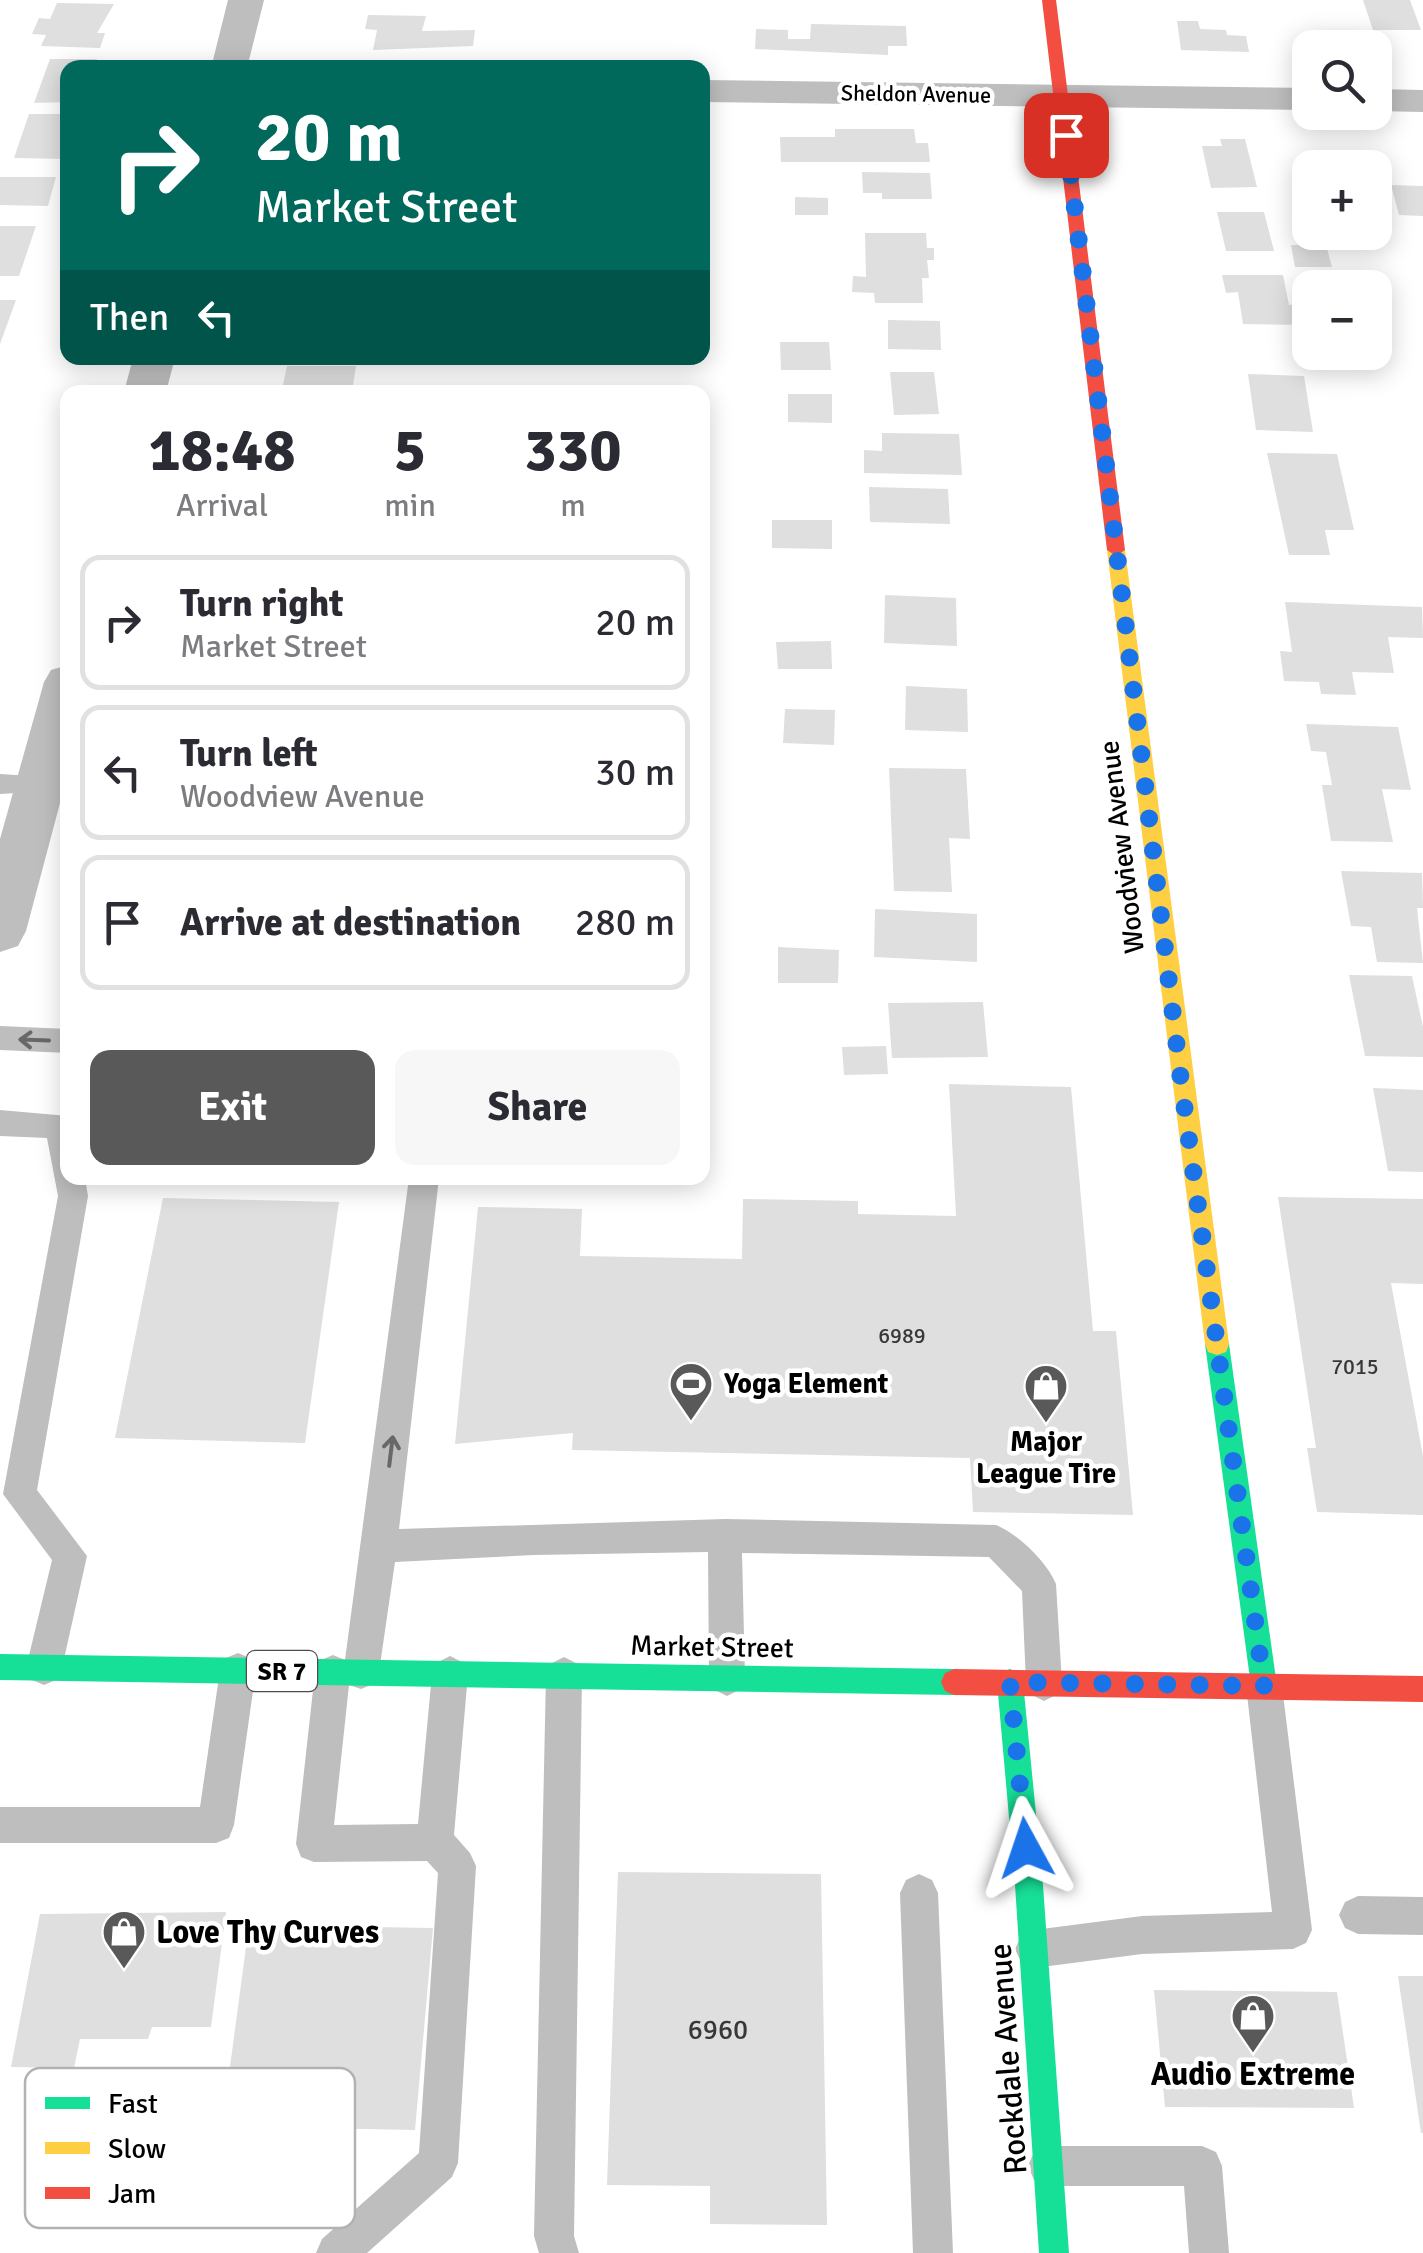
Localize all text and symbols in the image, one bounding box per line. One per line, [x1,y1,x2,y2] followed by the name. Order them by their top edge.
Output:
[1292,30,1392,370] map controls
[1292,30,1392,130] button: search
[841,79,991,109] street label: Sheldon Avenue
[1024,93,1109,178] pin
[255,94,403,180] text: 20 m
[90,100,220,230] icon: right
[1039,108,1094,163] icon: arrive
[1292,150,1392,250] button: +
[255,180,518,235] text: Market Street
[1292,270,1392,370] button: −
[189,290,244,345] icon: left
[90,294,169,341] text: Then
[148,414,296,488] text: 18:48
[394,414,426,488] text: 5
[524,414,622,488] text: 330
[176,486,268,525] text: Arrival
[384,486,436,525] text: min
[560,486,586,525] text: m
[180,580,344,627] text: Turn right
[95,595,150,650] icon: right
[595,599,675,646] text: 20 m
[180,627,367,666] text: Market Street
[180,730,318,777] text: Turn left
[1092,739,1152,955] street label: Woodview Avenue
[95,745,150,800] icon: left
[595,749,675,796] text: 30 m
[180,777,425,816] text: Woodview Avenue
[95,895,150,950] icon: arrive
[180,899,521,946] text: Arrive at destination
[575,899,675,946] text: 280 m
[18,1030,50,1049] one-way arrow
[90,1050,375,1165] button: Exit
[395,1050,680,1165] button: Share
[878,1322,926,1349] house number: 6989
[1331,1353,1379,1380] house number: 7015
[668,1361,714,1422] sports icon: Yoga Element
[1023,1363,1069,1424] shop icon: Major League Tire
[723,1367,889,1401] place label: Yoga Element
[976,1425,1116,1491] place label: Major League Tire
[382,1435,401,1467] one-way arrow
[630,1629,794,1665] street label: Market Street
[247,1651,317,1691] road number: SR 7
[974,1796,1078,1900] position arrow
[101,1909,147,1970] shop icon: Love Thy Curves
[156,1913,379,1952] place label: Love Thy Curves
[980,1942,1036,2176] street label: Rockdale Avenue
[1230,1993,1276,2054] shop icon: Audio Extreme
[688,2013,748,2047] house number: 6960
[1151,2055,1355,2094] place label: Audio Extreme
[25,2068,355,2228] legend
[108,2087,158,2121] text: Fast
[108,2132,166,2166] text: Slow
[108,2177,156,2211] text: Jam

